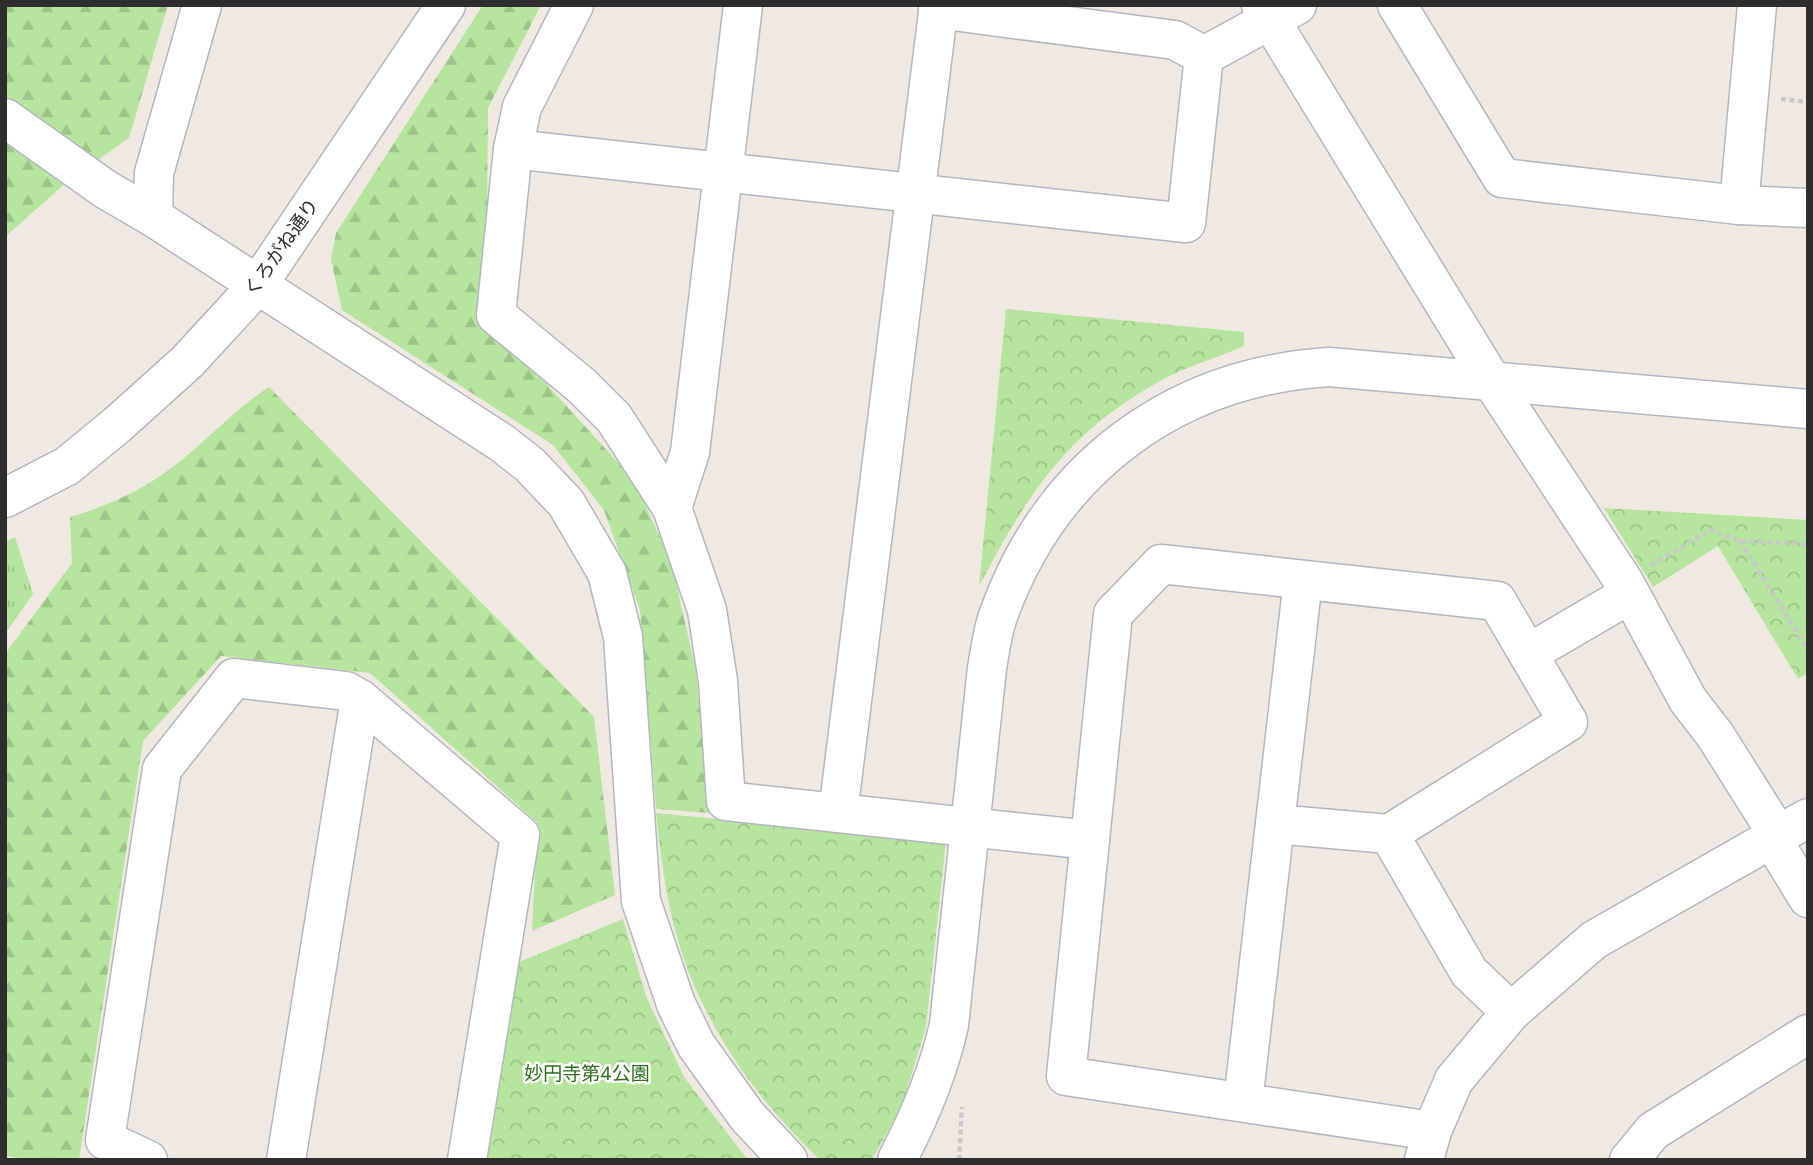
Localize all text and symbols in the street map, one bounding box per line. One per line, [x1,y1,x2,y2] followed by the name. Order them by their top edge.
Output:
[238,193,323,300] street label: くろがね通り
[524,1061,650,1084] park label: 妙円寺第4公園

